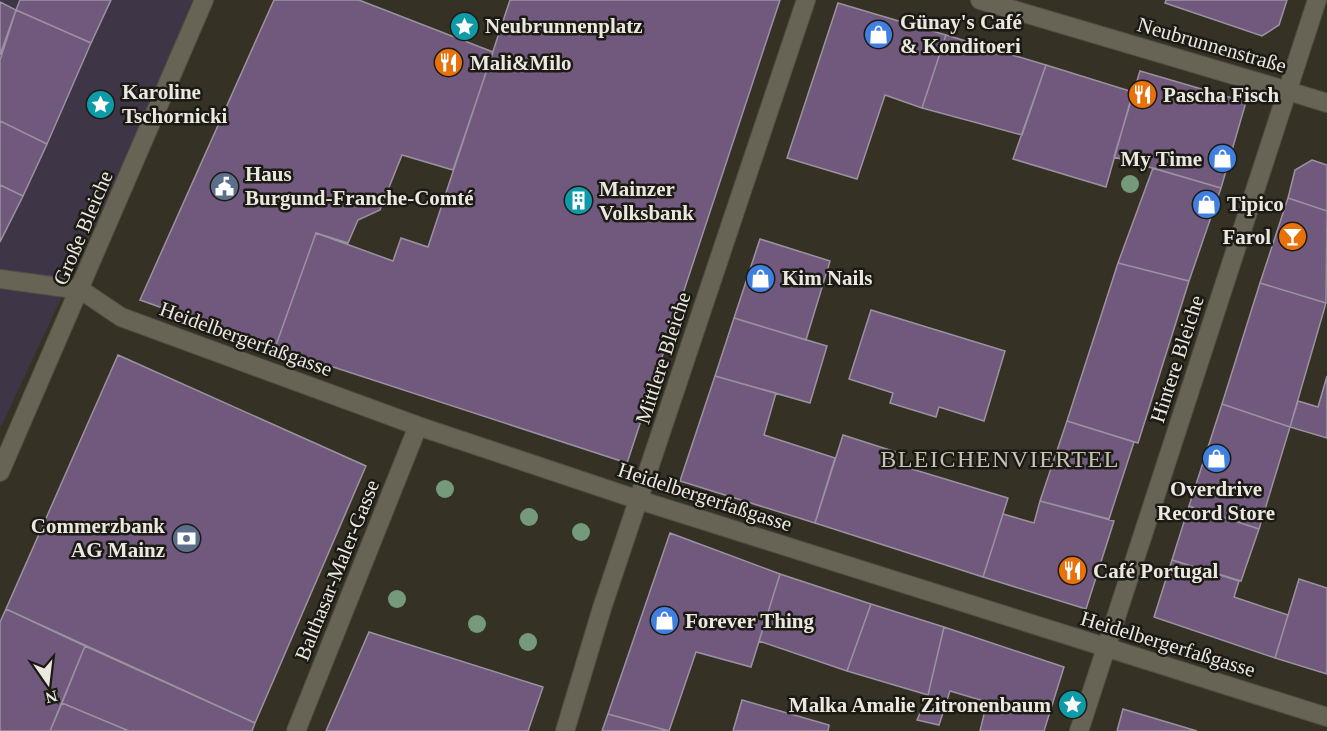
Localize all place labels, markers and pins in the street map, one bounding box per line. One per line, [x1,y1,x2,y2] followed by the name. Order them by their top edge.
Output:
[448,10,480,42] place icon: Neubrunnenplatz
[900,10,1022,58] place label: Günay's Café & Konditoeri
[485,14,643,38] place label: Neubrunnenplatz
[863,18,895,50] shop icon: Günay's Café & Konditoeri
[433,47,465,79] restaurant icon: Mali&Milo
[470,51,571,75] place label: Mali&Milo
[1126,79,1158,111] restaurant icon: Pascha Fisch
[122,80,228,128] place label: Karoline Tschornicki
[1163,83,1279,107] place label: Pascha Fisch
[85,88,117,120] place icon: Karoline Tschornicki
[1207,143,1239,175] shop icon: My Time
[1121,147,1202,171] place label: My Time
[245,162,474,210] place label: Haus Burgund-Franche-Comté
[208,170,240,202] public building icon: Haus Burgund-Franche-Comté
[599,177,694,225] place label: Mainzer Volksbank
[562,185,594,217] building icon: Mainzer Volksbank
[1190,188,1222,220] shop icon: Tipico
[1227,192,1284,216] place label: Tipico
[1276,221,1308,253] bar icon: Farol
[1222,225,1271,249] place label: Farol
[745,262,777,294] shop icon: Kim Nails
[782,266,872,290] place label: Kim Nails
[1200,442,1232,474] shop icon: Overdrive Record Store
[1157,477,1275,525] place label: Overdrive Record Store
[31,514,165,562] place label: Commerzbank AG Mainz
[170,522,202,554] bank icon: Commerzbank AG Mainz
[1056,555,1088,587] restaurant icon: Café Portugal
[1093,559,1219,583] place label: Café Portugal
[648,605,680,637] shop icon: Forever Thing
[685,609,814,633] place label: Forever Thing
[1056,689,1088,721] place icon: Malka Amalie Zitronenbaum
[789,693,1051,717] place label: Malka Amalie Zitronenbaum

